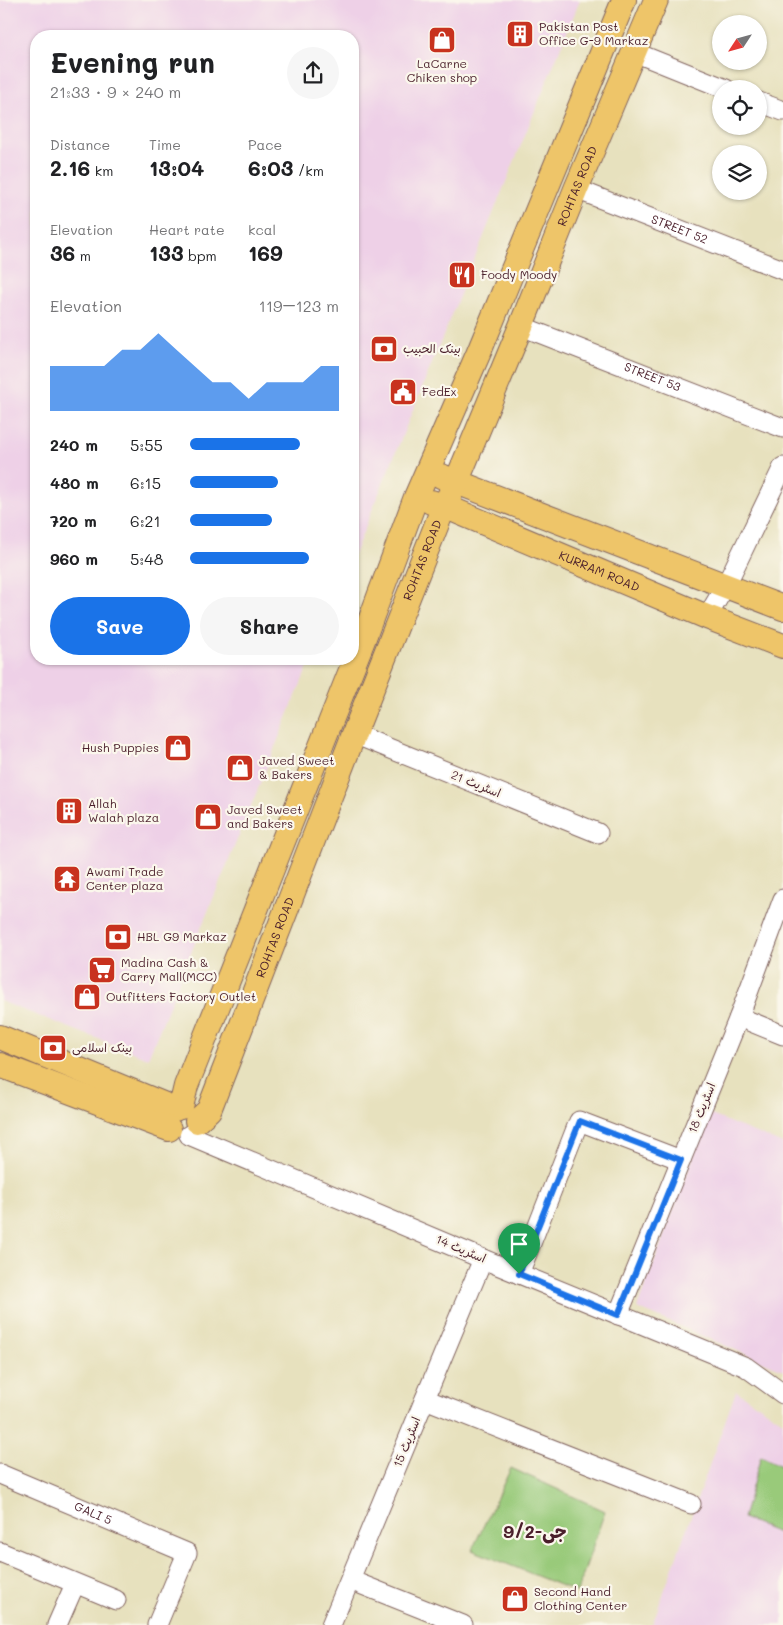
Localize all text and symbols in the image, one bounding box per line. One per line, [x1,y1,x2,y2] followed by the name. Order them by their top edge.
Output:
[712,15,768,70] north arrow
[712,15,767,200] map controls
[539,18,649,48] place label: Pakistan Post Office G-9 Markaz
[505,19,535,49] building icon: Pakistan Post Office G-9 Markaz
[427,25,457,55] shop icon: LaCarne Chiken shop
[50,44,215,80] text: Evening run
[287,47,339,99] button: share
[407,55,477,85] place label: LaCarne Chiken shop
[712,80,767,135] button: locate
[50,81,181,102] text: 21:33 · 9 × 240 m
[50,135,110,154] text: Distance
[149,135,181,154] text: Time
[248,135,282,154] text: Pace
[553,143,600,228] street label: ROHTAS ROAD
[712,145,767,200] button: layers
[50,154,90,181] text: 2.16
[149,154,204,181] text: 13:04
[248,154,293,181] text: 6:03
[90,161,113,180] text: km
[293,161,324,180] text: /km
[649,210,710,247] street label: STREET 52
[50,220,113,239] text: Elevation
[149,220,225,239] text: Heart rate
[248,220,276,239] text: kcal
[50,239,75,266] text: 36
[149,239,184,266] text: 133
[248,239,283,266] text: 169
[75,246,91,265] text: m
[184,246,217,265] text: bpm
[447,260,477,290] restaurant icon: Foody Moody
[481,266,557,282] place label: Foody Moody
[50,295,122,316] text: Elevation
[259,295,339,316] text: 119–123 m
[369,334,399,364] bank icon: بينک الحبيب
[403,340,461,357] place label: بينک الحبيب
[622,358,683,394] street label: STREET 53
[388,377,418,407] public building icon: FedEx
[422,383,457,399] place label: FedEx
[50,434,98,455] text: 240 m
[130,434,163,455] text: 5:55
[50,472,99,493] text: 480 m
[130,472,161,493] text: 6:15
[50,510,97,531] text: 720 m
[130,510,161,531] text: 6:21
[399,517,445,602] street label: ROHTAS ROAD
[557,546,642,595] street label: KURRAM ROAD
[50,548,98,569] text: 960 m
[130,548,163,569] text: 5:48
[50,597,190,655] button: Save
[200,597,339,655] button: Share
[163,733,193,763] shop icon: Hush Puppies
[82,739,159,755] place label: Hush Puppies
[259,752,335,782] place label: Javed Sweet & Bakers
[225,753,255,783] shop icon: Javed Sweet & Bakers
[449,766,504,800] street label: اسٹریٹ 21
[88,795,159,825] place label: Allah Walah plaza
[54,796,84,826] building icon: Allah Walah plaza
[227,801,303,831] place label: Javed Sweet and Bakers
[193,802,223,832] shop icon: Javed Sweet and Bakers
[86,863,163,893] place label: Awami Trade Center plaza
[52,864,82,894] temple icon: Awami Trade Center plaza
[252,895,297,980] street label: ROHTAS ROAD
[103,922,133,952] bank icon: HBL G9 Markaz
[137,928,227,944] place label: HBL G9 Markaz
[121,954,217,984] place label: Madina Cash & Carry Mall(MCC)
[87,955,117,985] supermarket icon: Madina Cash & Carry Mall(MCC)
[72,982,102,1012] shop icon: Outfitters Factory Outlet
[106,988,256,1004] place label: Outfitters Factory Outlet
[38,1033,68,1063] bank icon: بینک اسلامی
[72,1039,132,1056] place label: بینک اسلامی
[684,1080,718,1135] street label: اسٹریٹ 18
[498,1223,540,1274] pin
[434,1230,489,1266] street label: اسٹریٹ 14
[505,1230,533,1258] icon: arrive
[389,1414,423,1469] street label: اسٹریٹ 15
[72,1497,115,1527] street label: GALI 5
[503,1519,567,1544] district label: جی-9/2
[534,1583,627,1613] place label: Second Hand Clothing Center
[500,1584,530,1614] shop icon: Second Hand Clothing Center

